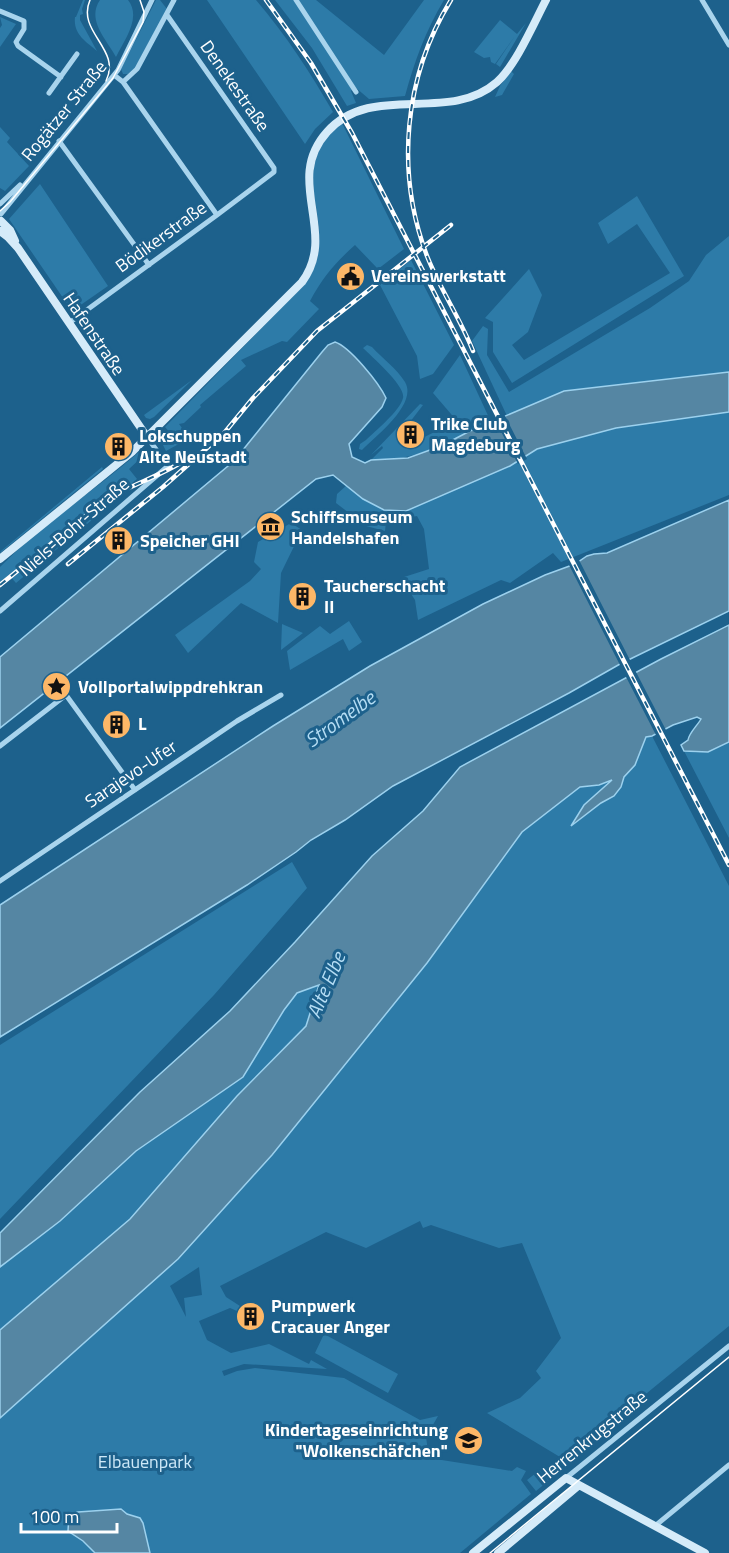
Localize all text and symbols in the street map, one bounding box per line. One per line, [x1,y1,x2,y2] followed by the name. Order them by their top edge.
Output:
[194,34,277,137] street label: Denekestraße
[14,54,113,167] street label: Rogätzer Straße
[109,194,212,279] street label: Bödikerstraße
[334,260,366,292] public building icon: Vereinswerkstatt
[371,262,506,289] place label: Vereinswerkstatt
[57,287,132,381] street label: Hafenstraße
[431,410,521,458] place label: Trike Club Magdeburg
[394,418,426,450] building icon: Trike Club Magdeburg
[139,422,247,470] place label: Lokschuppen Alte Neustadt
[102,430,134,462] building icon: Lokschuppen Alte Neustadt
[12,471,135,582] street label: Niels-Bohr-Straße
[291,503,413,551] place label: Schiffsmuseum Handelshafen
[254,511,286,543] museum icon: Schiffsmuseum Handelshafen
[103,525,135,557] building icon: Speicher GHI
[140,527,240,554] place label: Speicher GHI
[324,572,446,620] place label: Taucherschacht II
[287,580,319,612] building icon: Taucherschacht II
[41,671,73,703] place icon: Vollportalwippdrehkran
[78,673,263,700] place label: Vollportalwippdrehkran
[298,681,383,755] water label: Stromelbe
[101,708,133,740] building icon: L
[138,710,147,737] place label: L
[79,733,182,814] street label: Sarajevo-Ufer
[298,945,354,1023] water label: Alte Elbe
[271,1292,390,1340] place label: Pumpwerk Cracauer Anger
[234,1300,266,1332] building icon: Pumpwerk Cracauer Anger
[531,1384,653,1490] street label: Herrenkrugstraße
[265,1416,448,1464] place label: Kindertageseinrichtung "Wolkenschäfchen"
[453,1424,485,1456] school or university icon: Kindertageseinrichtung "Wolkenschäfchen"
[98,1448,193,1475] park label: Elbauenpark
[21,1496,117,1534] scale bar
[30,1503,79,1530] text: 100 m

